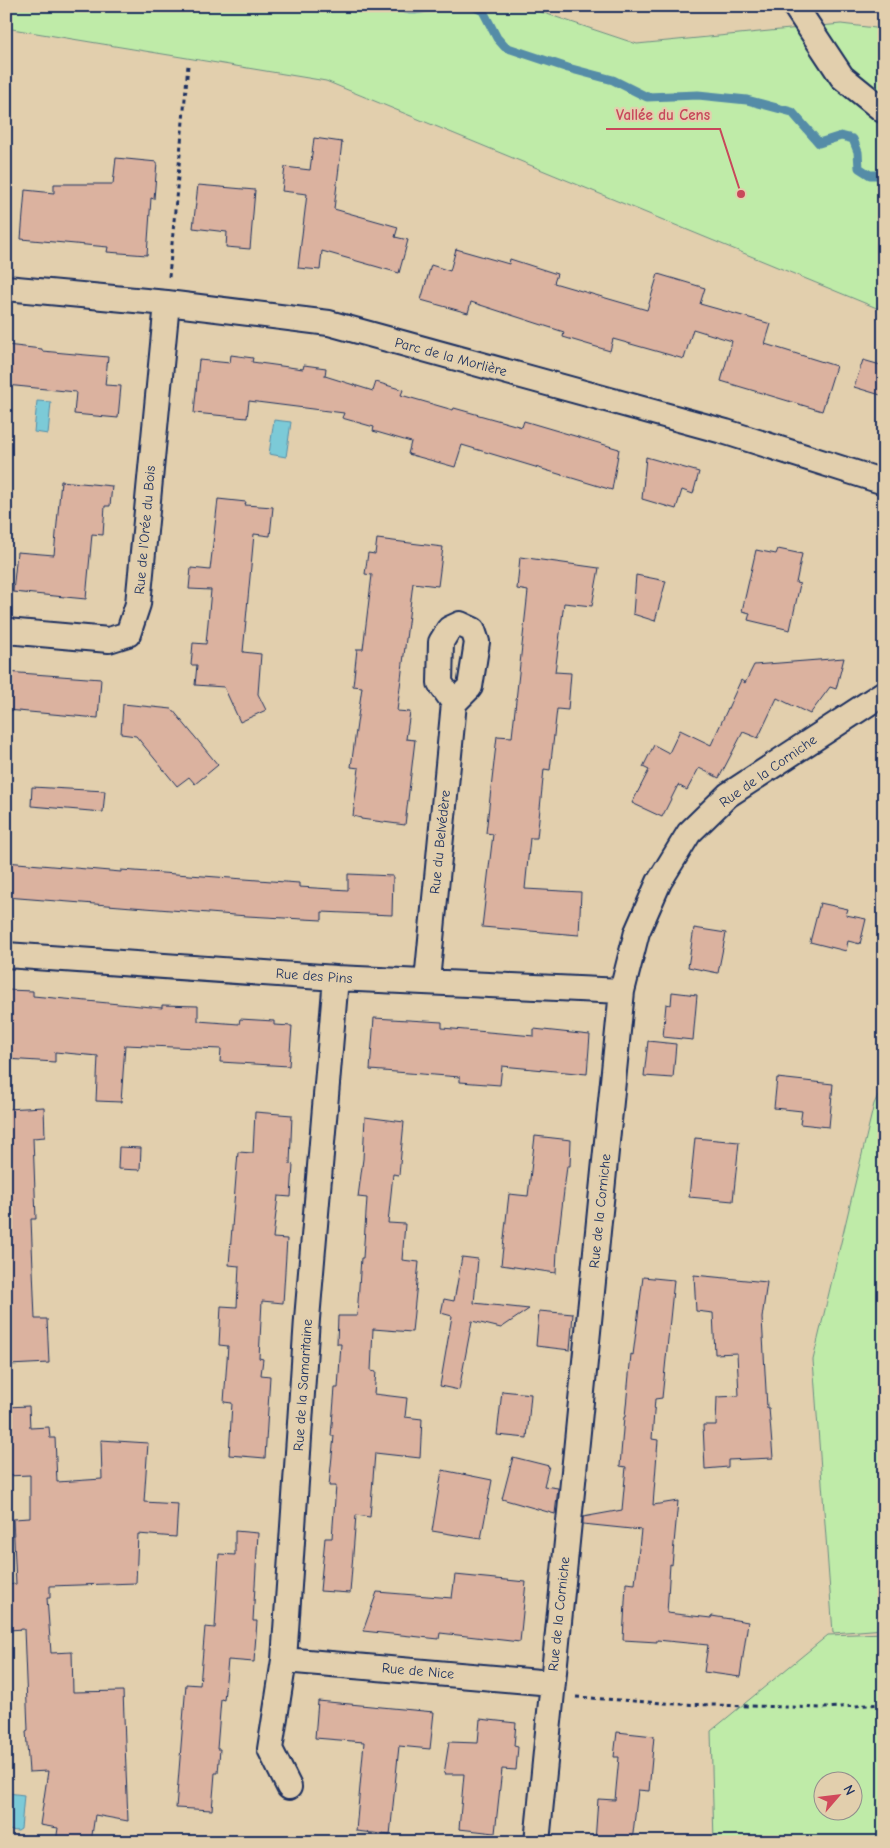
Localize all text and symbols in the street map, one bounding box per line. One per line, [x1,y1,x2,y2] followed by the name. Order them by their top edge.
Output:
[606,99,720,129] callout: Vallée du Cens
[616,106,710,124] text: Vallée du Cens
[393,334,509,380] street label: Parc de la Morlière
[131,465,159,595] street label: Rue de l'Orée du Bois
[716,731,820,811] street label: Rue de la Corniche
[426,789,454,895] street label: Rue du Belvédère
[275,965,353,987] street label: Rue des Pins
[586,1153,614,1269] street label: Rue de la Corniche
[290,1318,316,1452] street label: Rue de la Samaritaine
[545,1556,573,1672] street label: Rue de la Corniche
[381,1659,455,1683] street label: Rue de Nice
[812,1770,862,1820] north arrow
[839,1782,859,1798] text: N

